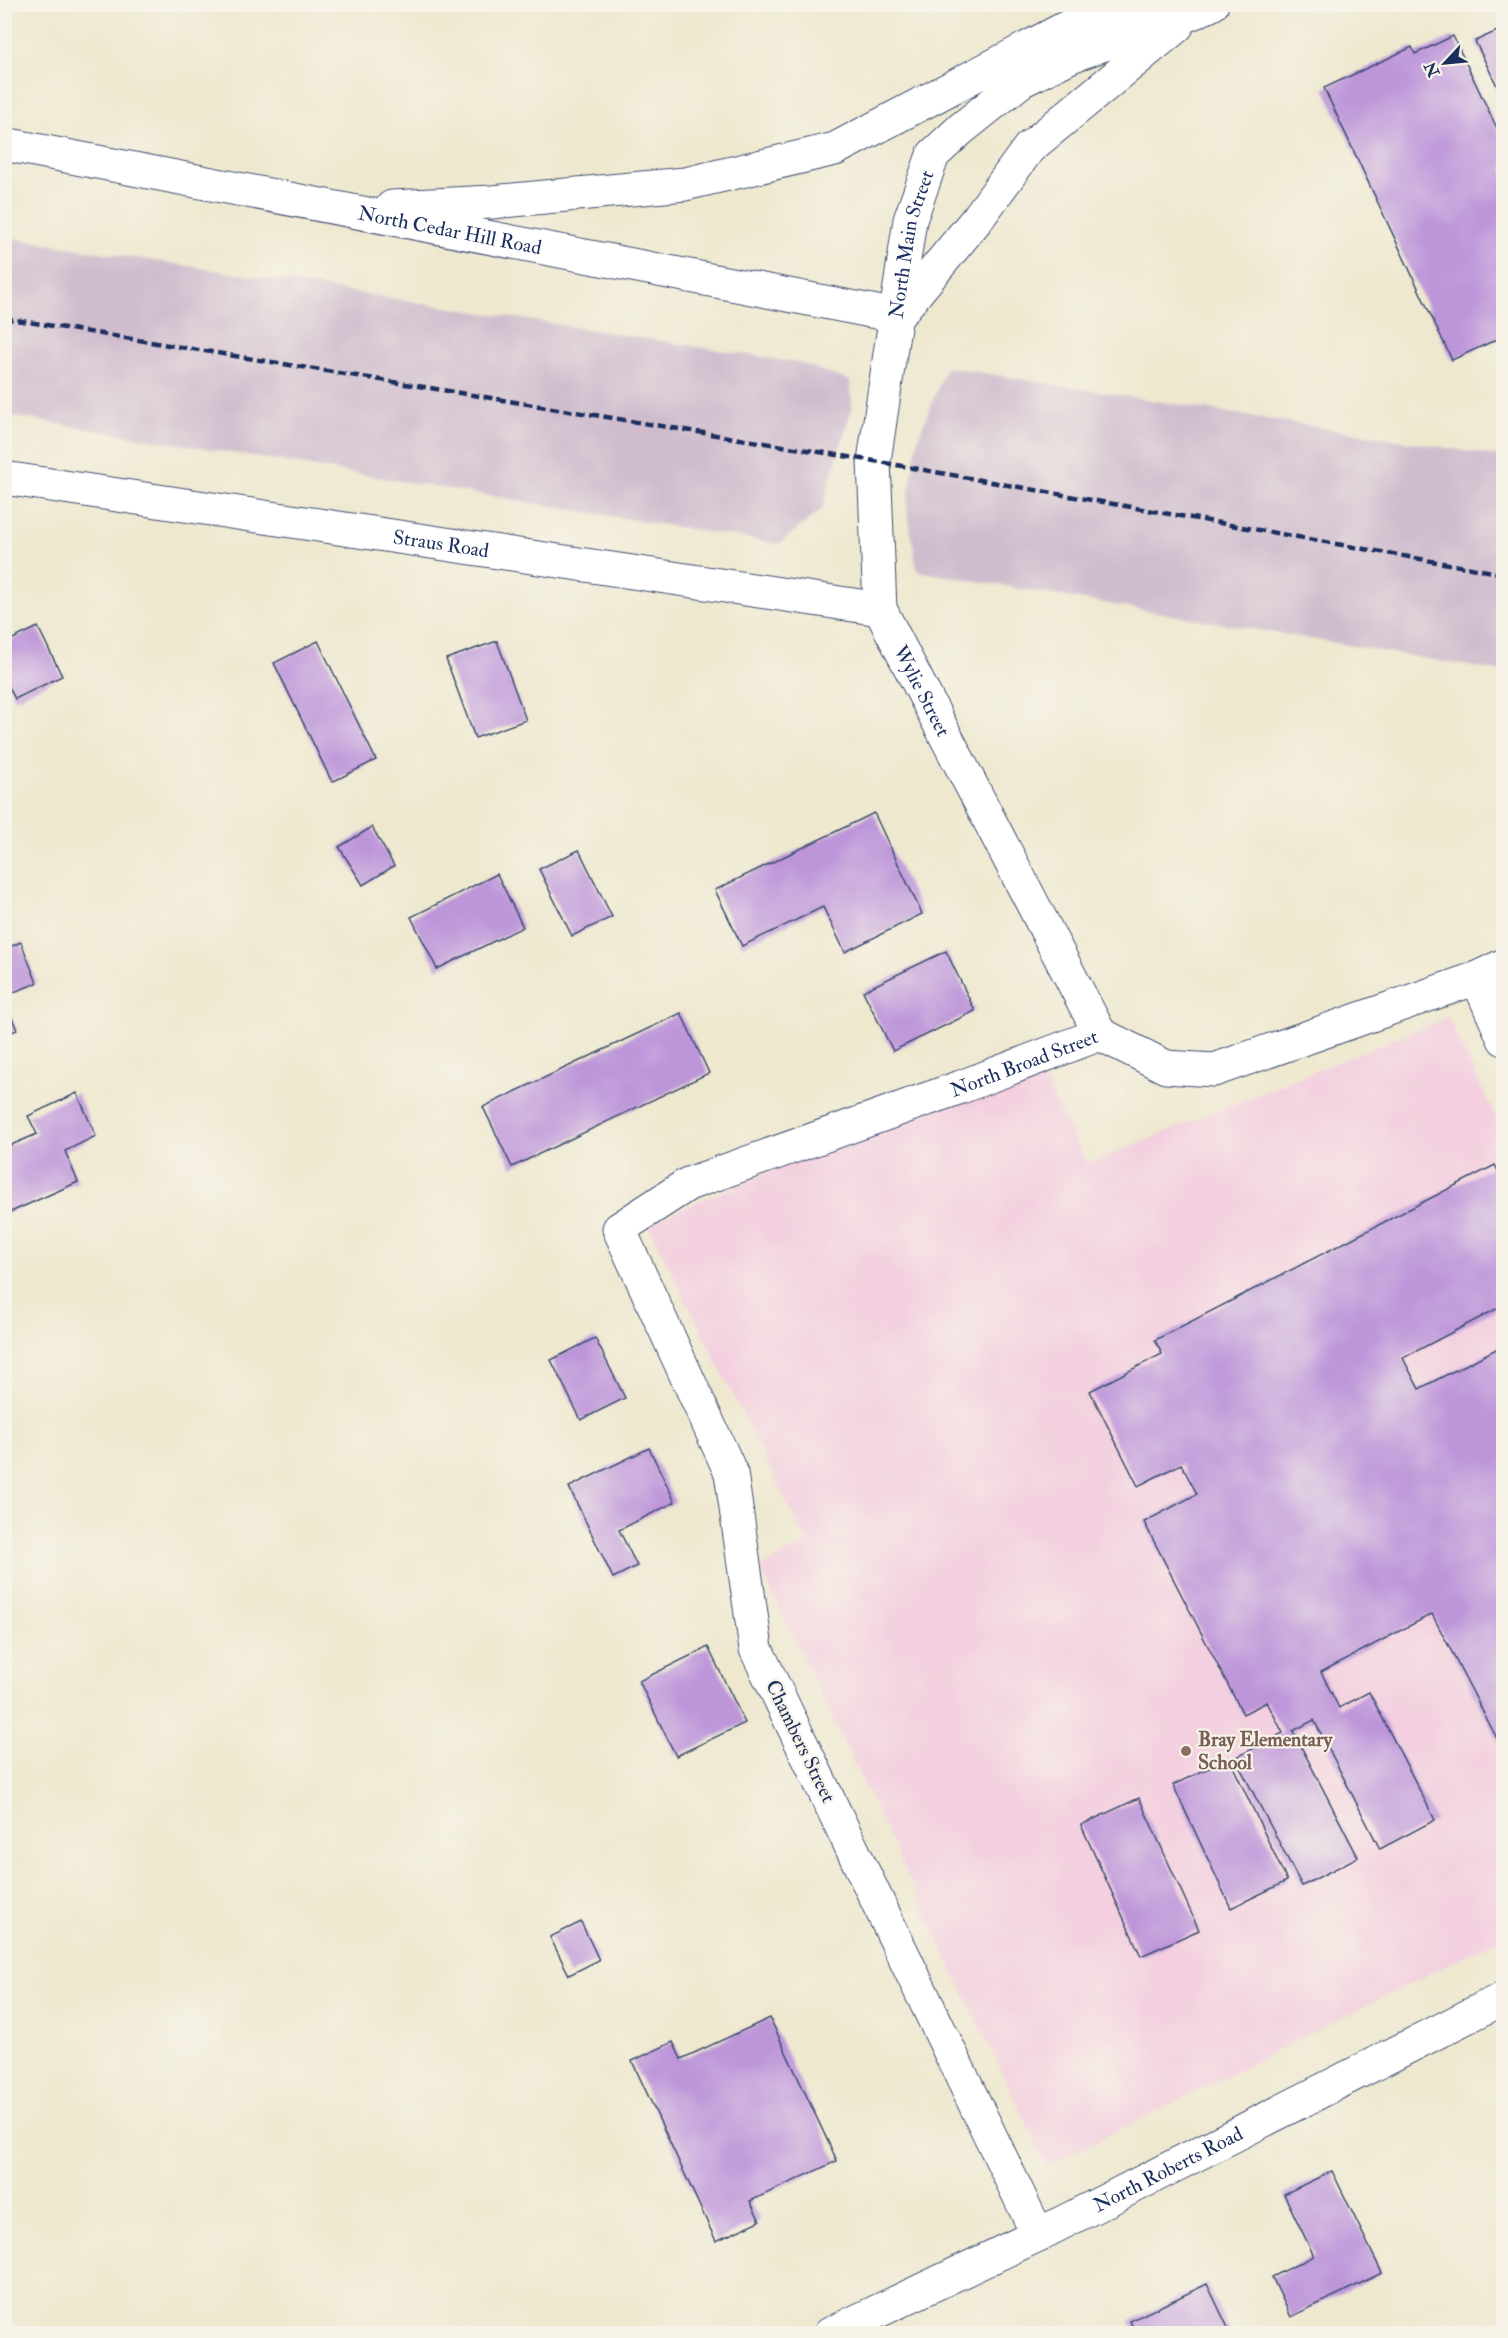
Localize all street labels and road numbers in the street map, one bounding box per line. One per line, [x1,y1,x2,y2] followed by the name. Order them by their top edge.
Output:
[883,166,940,320] street label: North Main Street
[356,200,544,260] street label: North Cedar Hill Road
[391,524,491,563] street label: Straus Road
[887,640,956,741] street label: Wylie Street
[947,1024,1102,1103] street label: North Broad Street
[760,1676,841,1807] street label: Chambers Street
[1089,2121,1247,2218] street label: North Roberts Road

